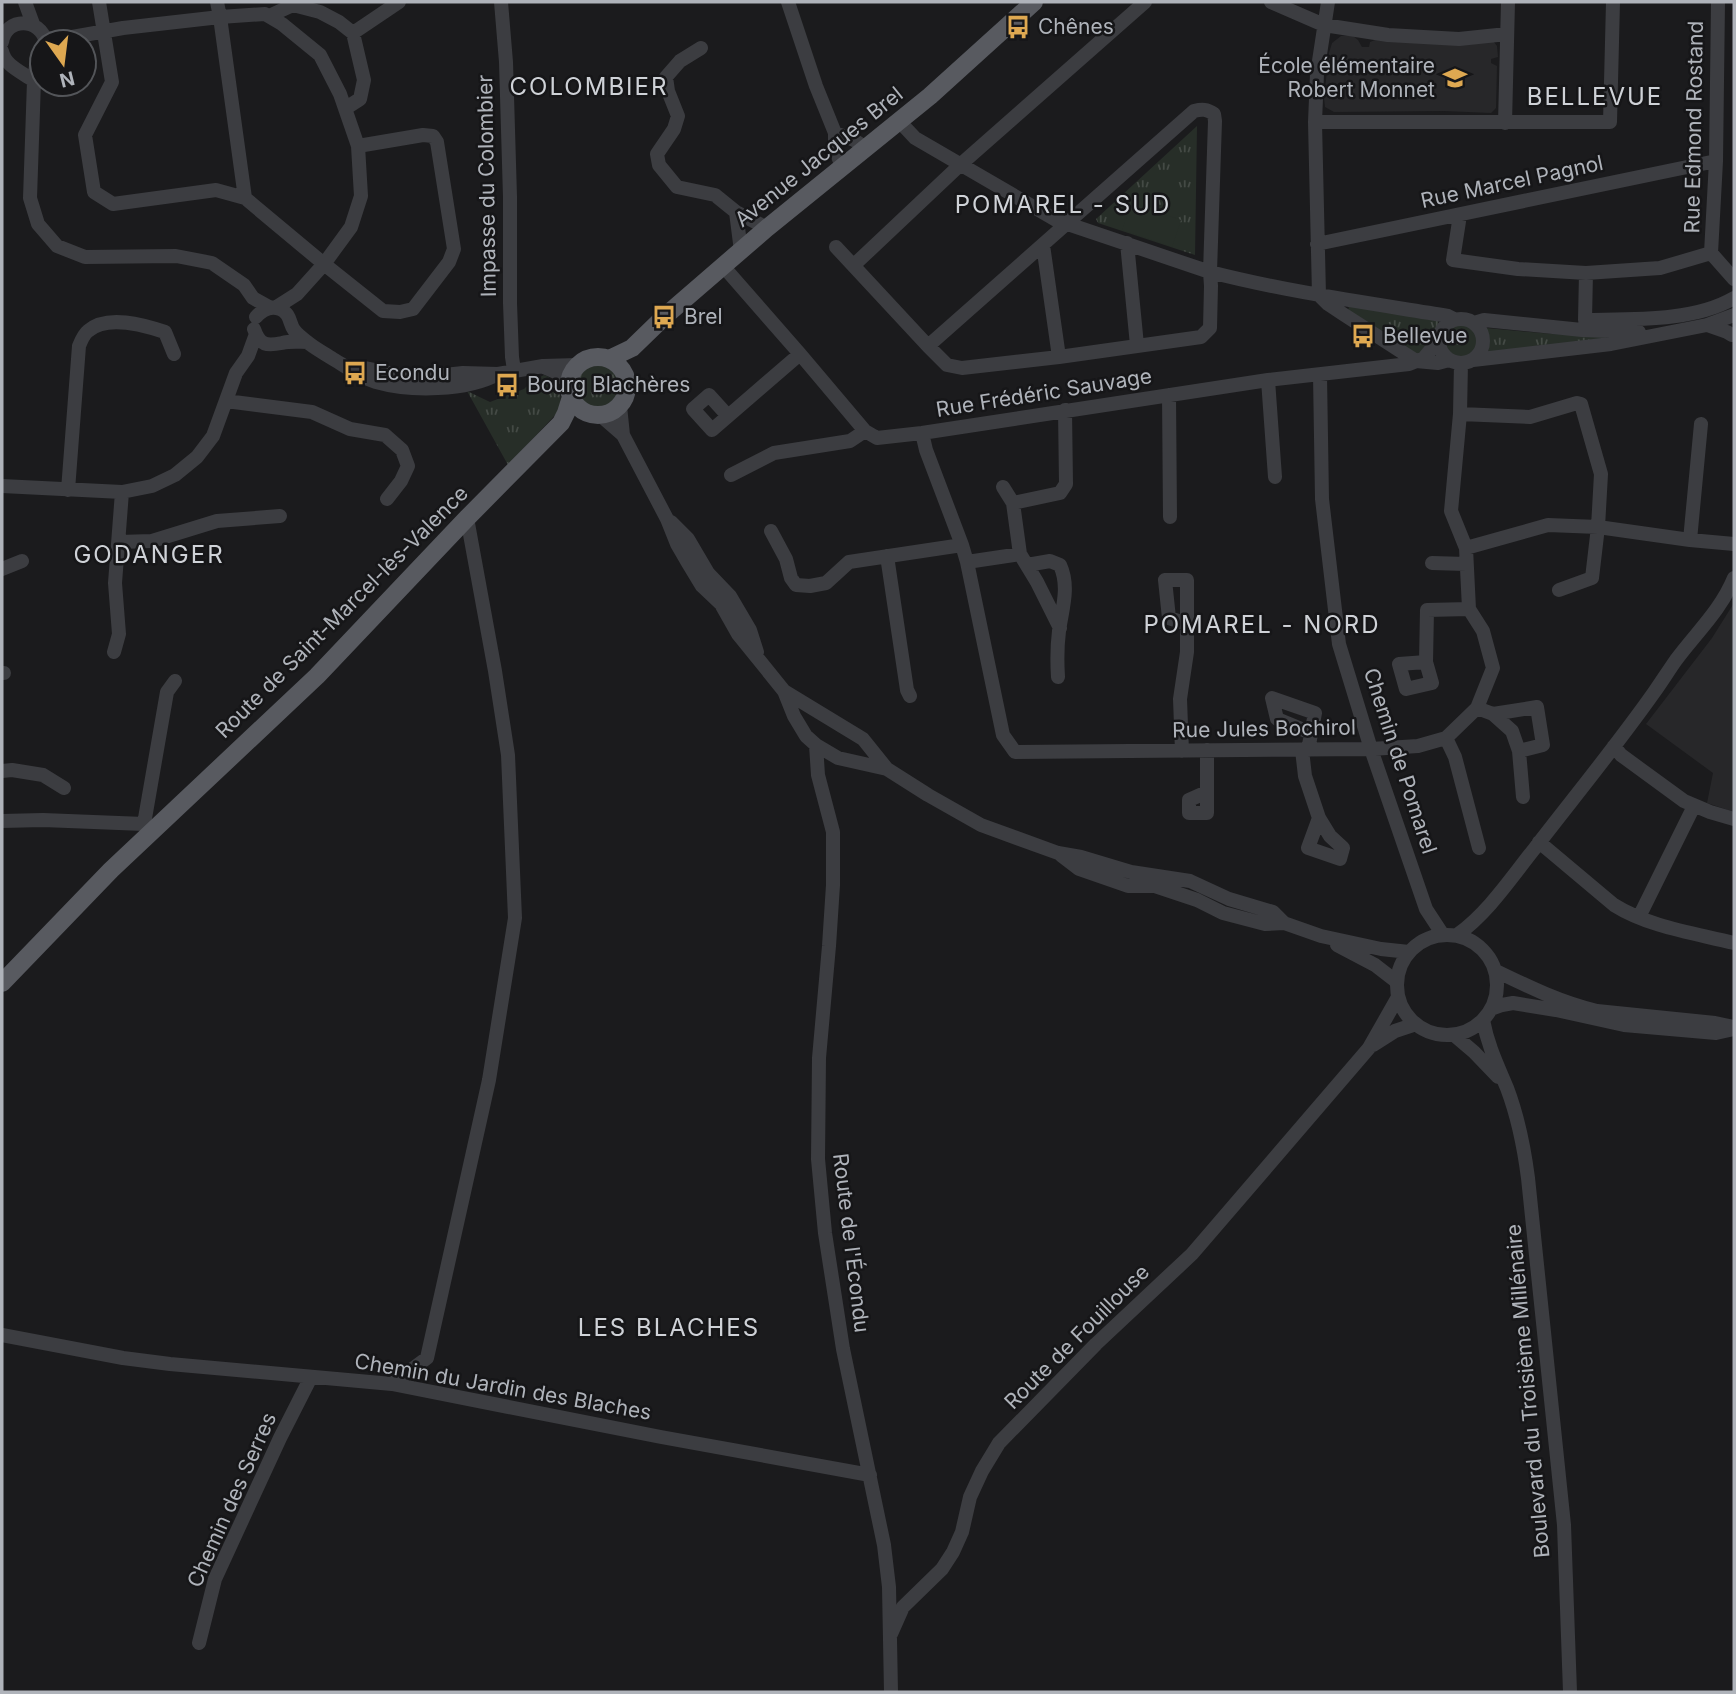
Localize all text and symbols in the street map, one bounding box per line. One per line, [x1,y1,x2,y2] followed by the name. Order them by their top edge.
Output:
[1004,13,1032,41] bus stop icon: Chênes
[1038,14,1114,39] place label: Chênes
[1679,20,1708,234] street label: Rue Edmond Rostand
[28,28,98,98] north arrow
[1258,52,1435,102] place label: École élémentaire Robert Monnet
[1441,64,1469,92] school or university icon: École élémentaire Robert Monnet
[57,66,77,92] text: N
[510,72,668,101] district label: COLOMBIER
[472,74,501,297] street label: Impasse du Colombier
[730,81,908,232] street label: Avenue Jacques Brel
[1527,82,1663,111] district label: BELLEVUE
[1418,150,1605,213] street label: Rue Marcel Pagnol
[955,190,1171,219] district label: POMAREL - SUD
[650,303,678,331] bus stop icon: Brel
[684,304,723,329] place label: Brel
[1349,322,1377,350] bus stop icon: Bellevue
[1383,323,1467,348] place label: Bellevue
[341,359,369,387] bus stop icon: Econdu
[375,360,450,385] place label: Econdu
[934,363,1154,422] street label: Rue Frédéric Sauvage
[493,371,521,399] bus stop icon: Bourg Blachères
[527,372,690,397] place label: Bourg Blachères
[210,480,473,743] street label: Route de Saint-Marcel-lès-Valence
[73,540,225,569] district label: GODANGER
[1143,610,1381,639] district label: POMAREL - NORD
[1359,665,1442,857] street label: Chemin de Pomarel
[1172,714,1356,743] street label: Rue Jules Bochirol
[828,1152,876,1334] street label: Route de l'Écondu
[1500,1223,1555,1559] street label: Boulevard du Troisième Millénaire
[999,1259,1154,1414] street label: Route de Fouillouse
[578,1313,760,1342] district label: LES BLACHES
[353,1348,653,1425] street label: Chemin du Jardin des Blaches
[182,1409,281,1591] street label: Chemin des Serres

